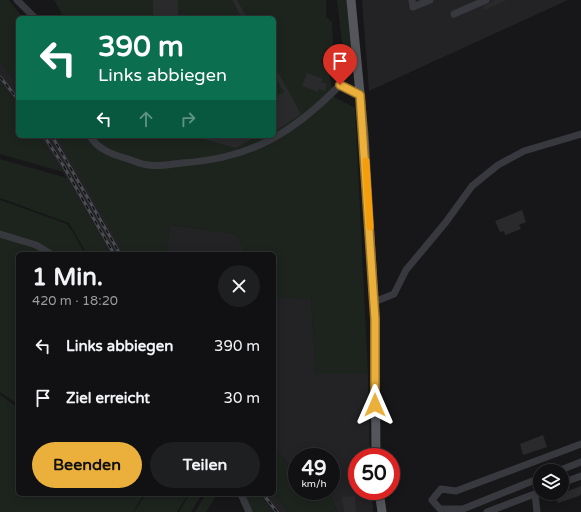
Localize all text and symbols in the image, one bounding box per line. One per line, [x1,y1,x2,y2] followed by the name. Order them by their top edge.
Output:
[98,30,184,64] text: 390 m
[32,32,84,84] icon: left
[323,44,357,85] pin
[329,50,351,72] icon: arrive
[98,64,227,86] text: Links abbiegen
[93,108,115,130] icon: left
[135,108,157,130] icon: ahead
[177,108,199,130] icon: right
[32,263,103,292] text: 1 Min.
[218,265,260,307] button: close
[32,293,118,309] text: 420 m · 18:20
[32,335,54,357] icon: left
[66,337,173,355] text: Links abbiegen
[214,337,260,355] text: 390 m
[354,384,396,426] position arrow
[32,387,54,409] icon: arrive
[66,389,150,407] text: Ziel erreicht
[223,389,260,407] text: 30 m
[32,442,142,488] button: Beenden
[150,442,260,488] button: Teilen
[348,448,400,500] speed limit sign: 50
[301,457,327,481] text: 49
[533,464,569,500] map controls
[533,464,569,500] button: layers
[301,478,327,490] text: km/h

